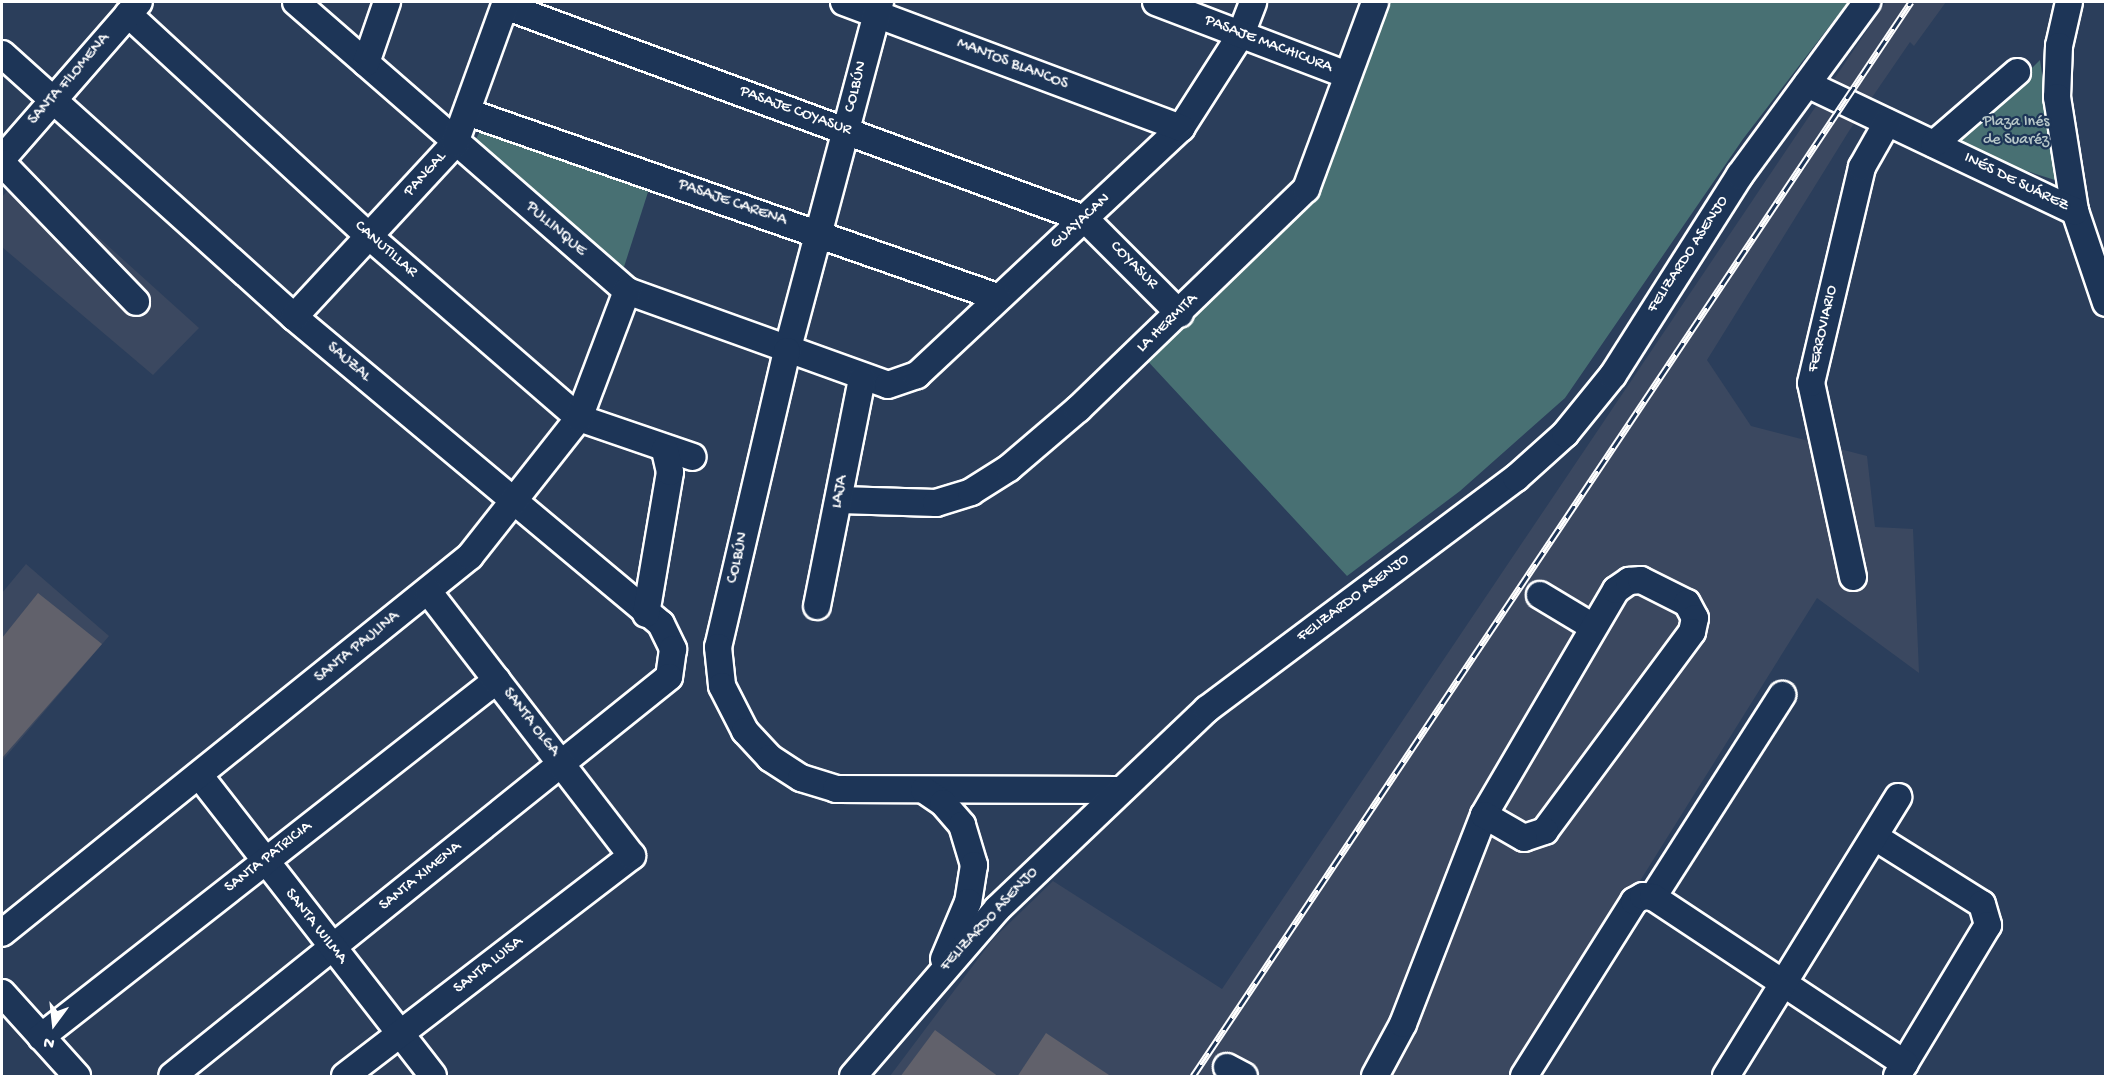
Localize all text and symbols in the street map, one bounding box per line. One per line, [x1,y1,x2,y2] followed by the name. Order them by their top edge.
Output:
[1201,12,1335,78] street label: PASAJE MACHICURA
[25,30,115,130] street label: SANTA FILOMENA
[954,35,1070,95] street label: MANTOS BLANCOS
[841,59,873,115] street label: COLBÚN
[736,83,854,141] street label: PASAJE COYASUR
[1983,113,2049,151] park label: Plaza Inés de Suaréz
[401,148,451,202] street label: PANGAL
[1960,149,2072,217] street label: INÉS DE SUÁREZ
[675,176,789,232] street label: PASAJE CARENA
[1047,190,1115,254] street label: GUAYACAN
[1644,193,1734,317] street label: FELIZARDO ASENJO
[521,198,589,262] street label: PULLINQUE
[350,217,420,283] street label: CANUTILLAR
[1105,238,1161,294] street label: COYASUR
[1805,284,1843,374] street label: FERROVIARIO
[1134,290,1202,358] street label: LA HERMITA
[322,339,374,387] street label: SAUZAL
[828,474,854,510] street label: LAJA
[724,530,754,586] street label: COLBÚN
[1294,551,1414,647] street label: FELIZARDO ASENJO
[312,608,404,688] street label: SANTA PAULINA
[497,685,563,761] street label: SANTA OLGA
[222,818,316,898] street label: SANTA PATRICIA
[376,838,466,916] street label: SANTA XIMENA
[937,864,1043,976] street label: FELIZARDO ASENJO
[280,885,350,969] street label: SANTA WILMA
[451,933,527,999] street label: SANTA LUISA
[24,994,84,1054] north arrow
[42,1031,57,1052] text: N

